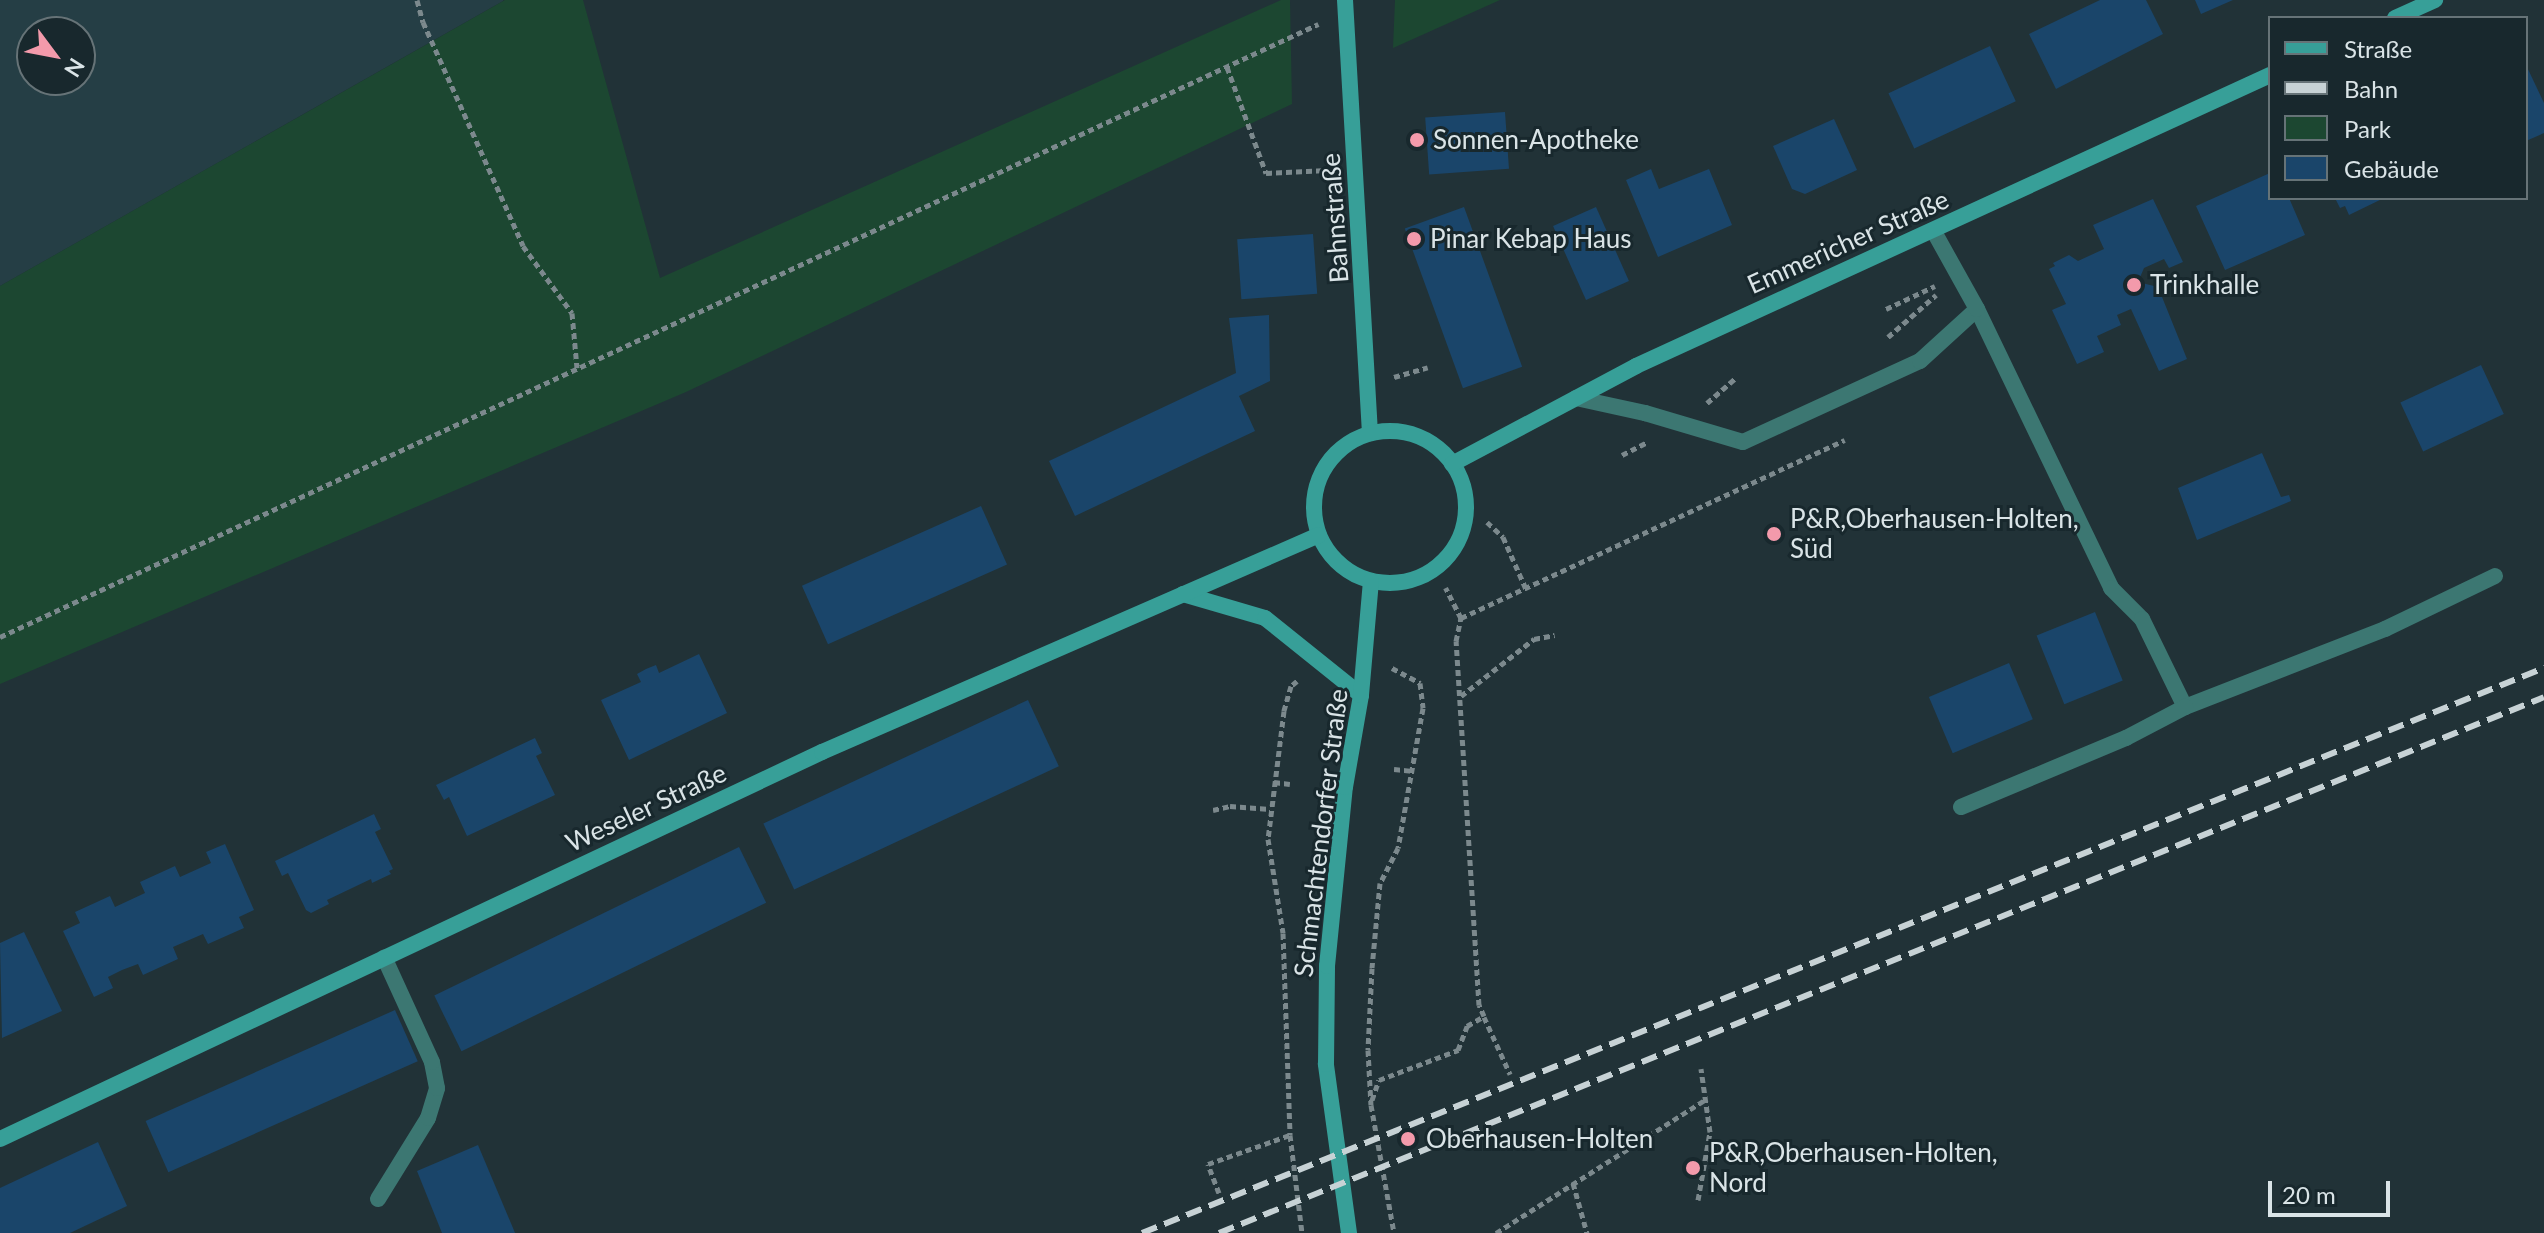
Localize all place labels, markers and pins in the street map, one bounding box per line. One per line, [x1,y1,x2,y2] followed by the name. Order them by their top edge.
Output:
[1433,124,1639,156] place label: Sonnen-Apotheke
[1408,131,1426,149] marker: Sonnen-Apotheke
[1430,223,1632,255] place label: Pinar Kebap Haus
[1405,230,1423,248] marker: Pinar Kebap Haus
[2150,269,2259,301] place label: Trinkhalle
[2125,276,2143,294] marker: Trinkhalle
[1790,503,2079,564] place label: P&R,Oberhausen-Holten, Süd
[1765,525,1783,543] marker: P&R,Oberhausen-Holten, Süd
[1426,1123,1653,1155] place label: Oberhausen-Holten
[1397,1128,1419,1150] marker: Oberhausen-Holten
[1709,1137,1998,1198] place label: P&R,Oberhausen-Holten, Nord
[1684,1159,1702,1177] marker: P&R,Oberhausen-Holten, Nord

